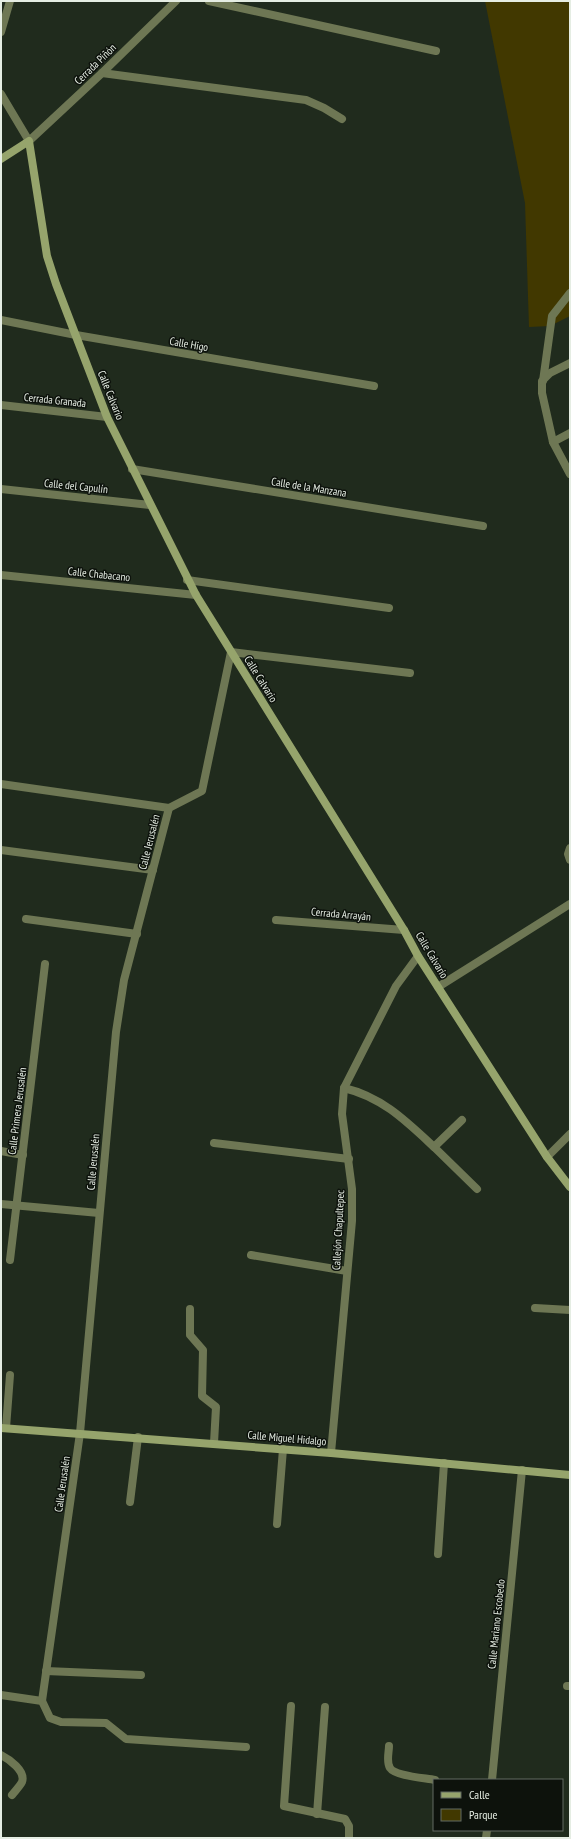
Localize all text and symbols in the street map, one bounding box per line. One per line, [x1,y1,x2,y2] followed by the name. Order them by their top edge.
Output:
[71,40,119,87] street label: Cerrada Piñón
[169,334,210,354] street label: Calle Higo
[95,368,127,422] street label: Calle Calvario
[23,390,87,410] street label: Cerrada Granada
[270,474,348,500] street label: Calle de la Manzana
[43,476,109,496] street label: Calle del Capulín
[67,564,131,584] street label: Calle Chabacano
[241,653,281,705] street label: Calle Calvario
[135,813,163,871] street label: Calle Jerusalén
[311,904,372,924] street label: Cerrada Arrayán
[413,929,452,981] street label: Calle Calvario
[5,1066,29,1155] street label: Calle Primera Jerusalén
[84,1133,102,1191] street label: Calle Jerusalén
[329,1189,347,1270] street label: Callejón Chapultepec
[247,1428,327,1448] street label: Calle Miguel Hidalgo
[51,1455,73,1513] street label: Calle Jerusalén
[484,1578,508,1670] street label: Calle Mariano Escobedo
[433,1779,563,1831] legend
[469,1787,490,1802] text: Calle
[469,1807,498,1822] text: Parque

